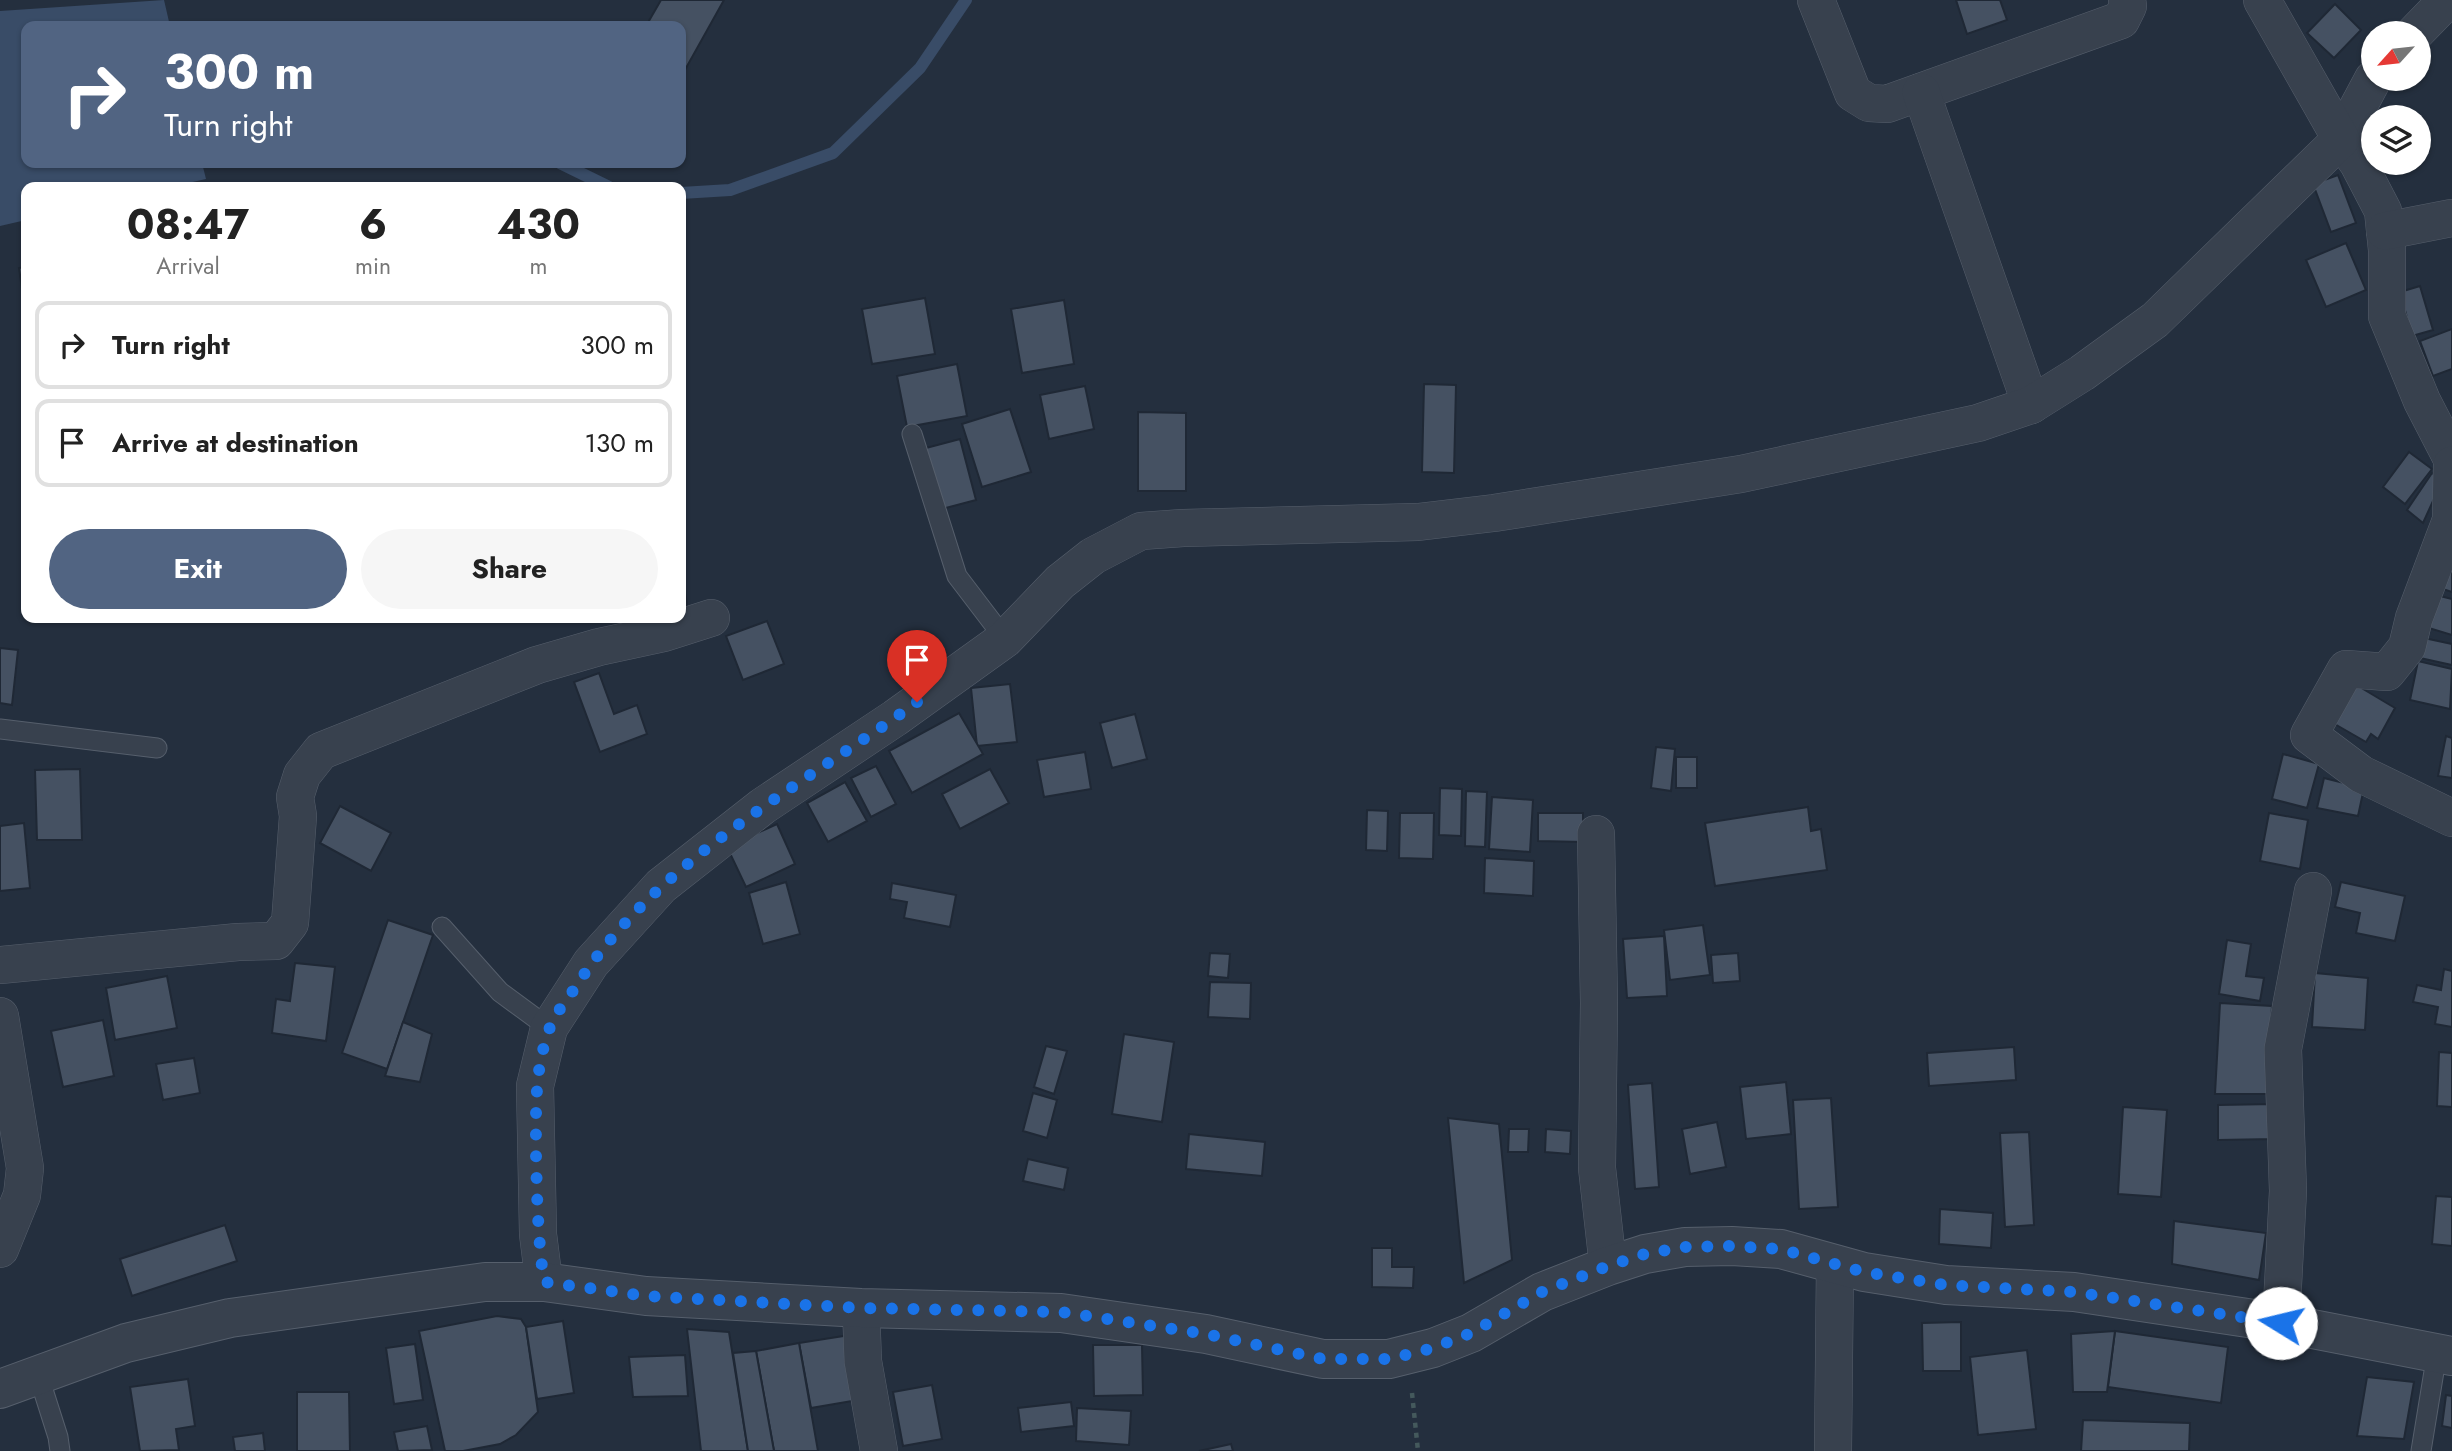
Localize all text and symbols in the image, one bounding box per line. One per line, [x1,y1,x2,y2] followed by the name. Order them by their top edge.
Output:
[2361,21,2431,91] north arrow
[2361,21,2431,175] map controls
[164,37,314,107] text: 300 m
[49,49,140,140] icon: right
[164,102,293,148] text: Turn right
[2361,105,2431,175] button: layers
[127,194,249,255] text: 08:47
[359,194,387,255] text: 6
[497,194,580,255] text: 430
[156,249,220,283] text: Arrival
[355,249,391,283] text: min
[530,249,547,283] text: m
[53,326,91,364] icon: right
[112,326,230,364] text: Turn right
[581,326,654,364] text: 300 m
[53,424,91,462] icon: arrive
[112,424,359,462] text: Arrive at destination
[584,424,654,462] text: 130 m
[49,529,347,609] button: Exit
[361,529,658,609] button: Share
[887,630,947,702] pin
[898,641,936,679] icon: arrive
[2244,1286,2318,1360] position arrow

